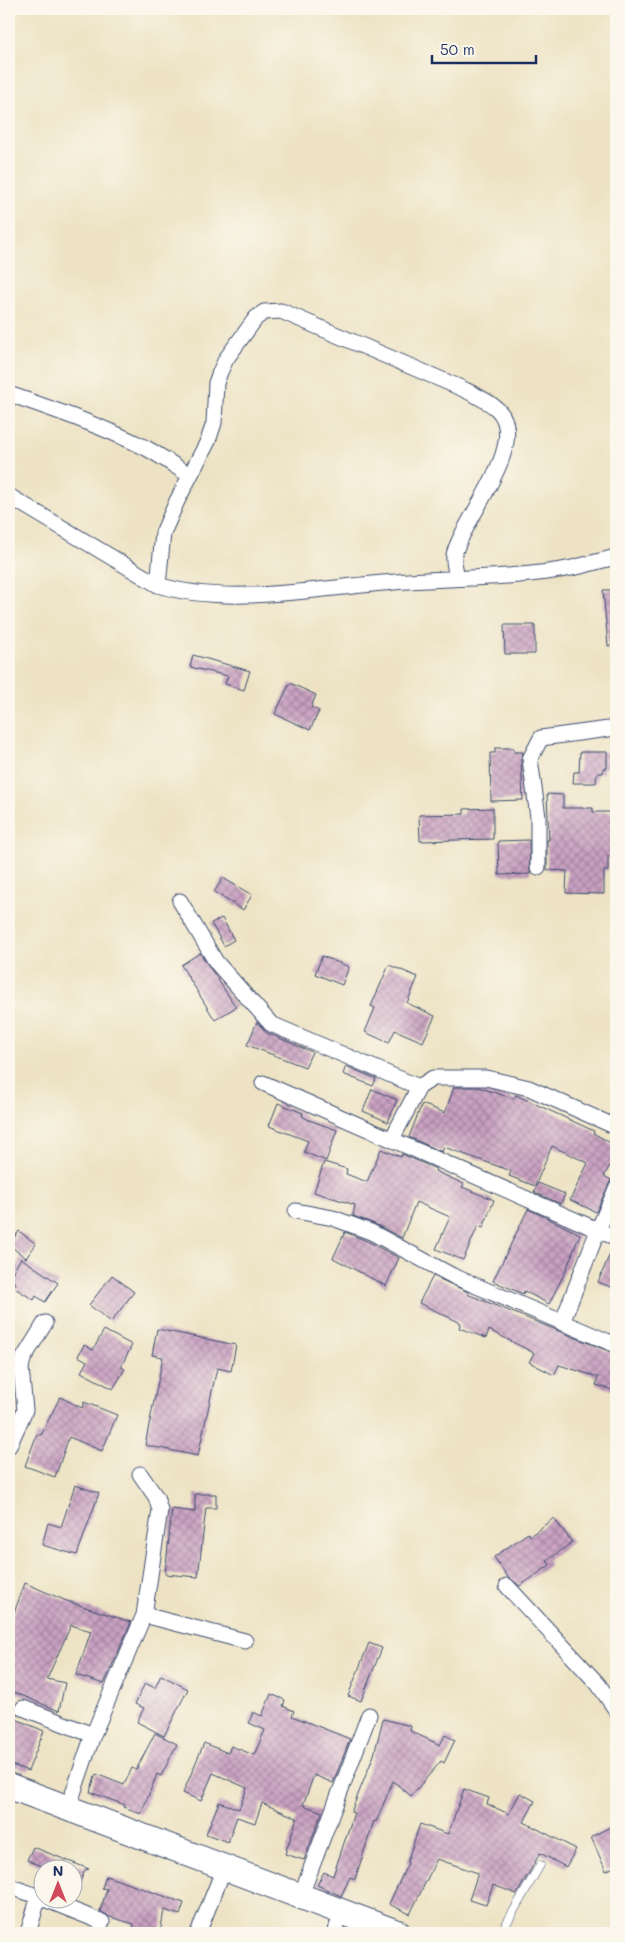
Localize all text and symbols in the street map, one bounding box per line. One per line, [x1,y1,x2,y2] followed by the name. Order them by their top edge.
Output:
[432,32,536,64] scale bar
[440,39,475,59] text: 50 m
[32,1860,82,1910] north arrow
[53,1861,63,1880] text: N

